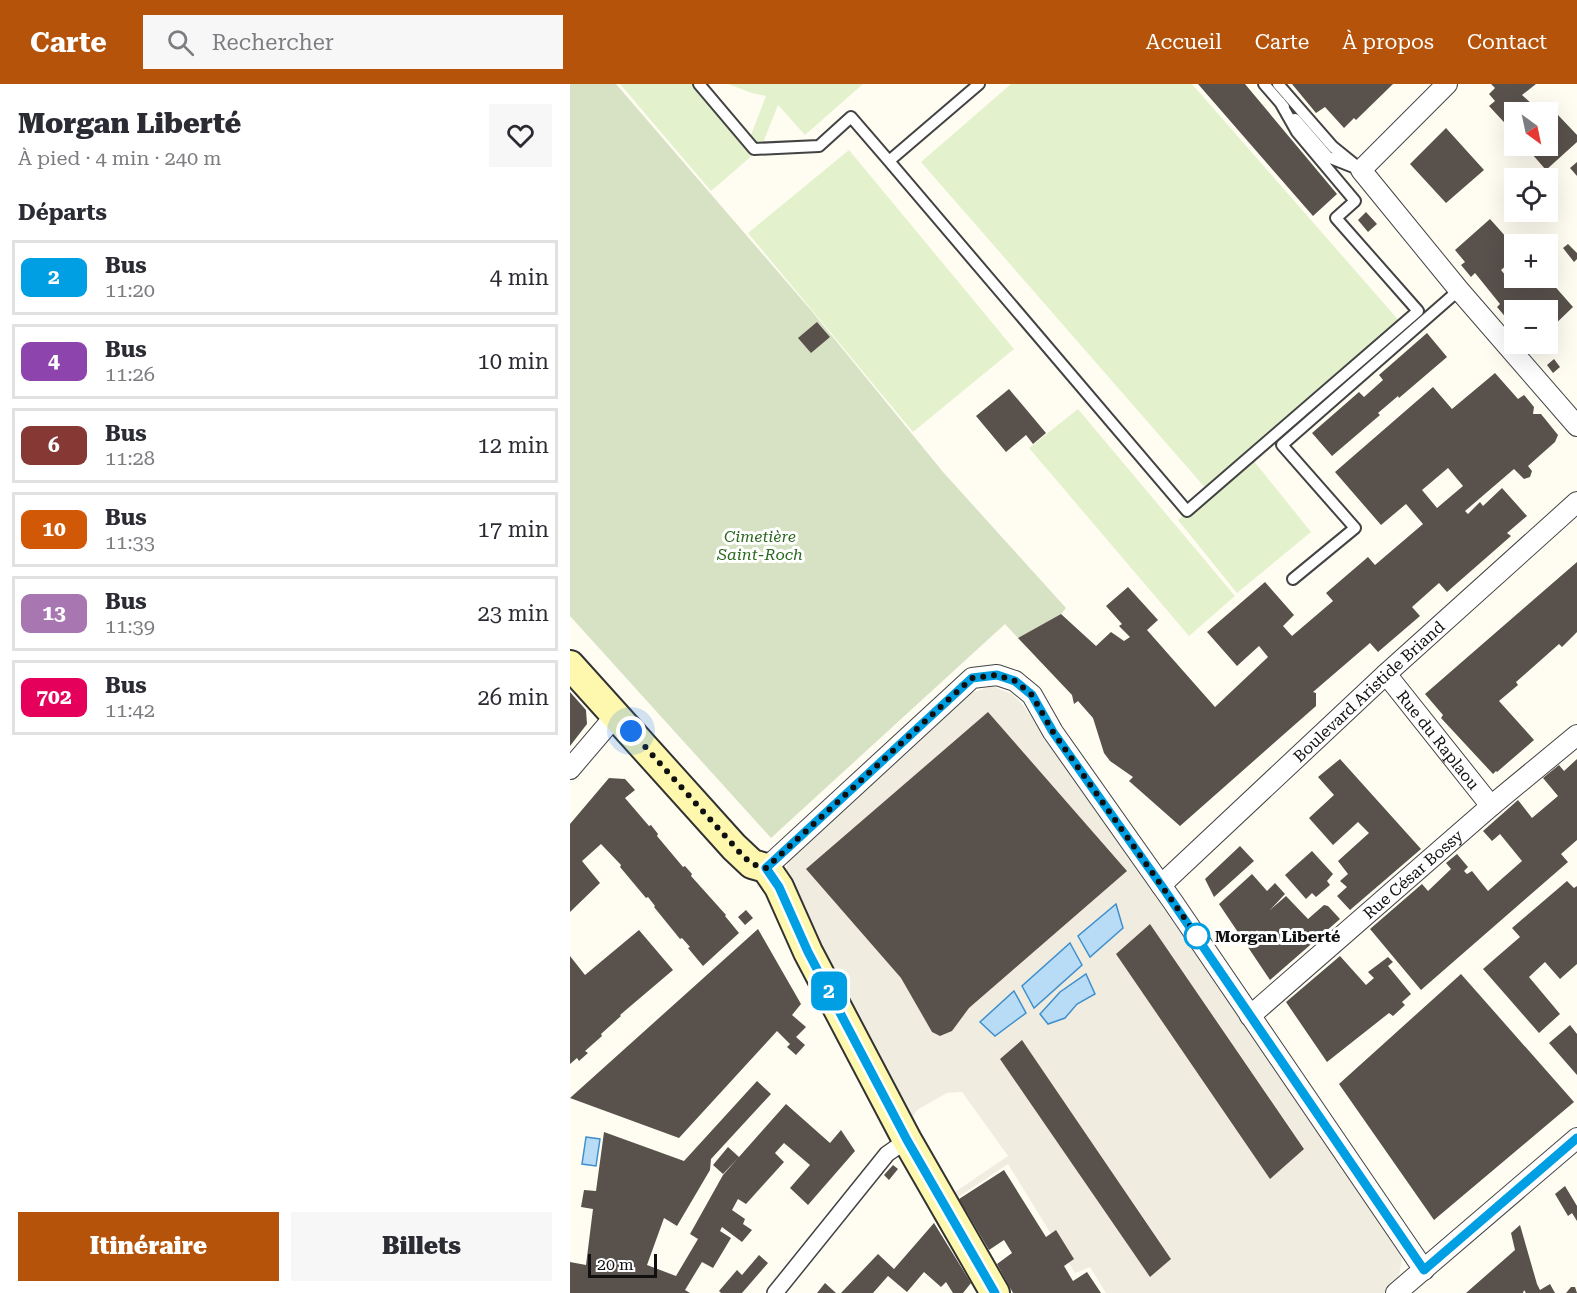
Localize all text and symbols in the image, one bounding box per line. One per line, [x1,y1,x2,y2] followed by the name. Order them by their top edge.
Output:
[143,15,563,69] search box
[30,26,107,59] text: Carte
[164,26,197,59] icon: search
[212,30,334,55] text: Rechercher
[1146,30,1222,54] text: Accueil
[1255,30,1309,54] text: Carte
[1342,30,1434,54] text: À propos
[1467,30,1547,54] text: Contact
[1504,102,1558,156] north arrow
[1504,102,1558,354] map controls
[489,104,552,167] button: heart
[18,107,241,140] text: Morgan Liberté
[18,146,221,170] text: À pied · 4 min · 240 m
[1504,168,1558,222] button: locate
[18,200,107,225] text: Départs
[1504,234,1558,288] button: +
[105,253,147,278] text: Bus
[48,265,60,289] text: 2
[490,265,549,290] text: 4 min
[105,278,155,302] text: 11:20
[1504,300,1558,354] button: −
[105,337,147,362] text: Bus
[48,349,60,373] text: 4
[478,349,549,374] text: 10 min
[105,362,155,386] text: 11:26
[105,421,147,446] text: Bus
[48,433,60,457] text: 6
[478,433,549,458] text: 12 min
[105,446,155,470] text: 11:28
[105,505,147,530] text: Bus
[42,517,66,541] text: 10
[478,517,549,542] text: 17 min
[716,527,803,564] park label: Cimetière Saint-Roch
[105,530,155,554] text: 11:33
[105,589,147,614] text: Bus
[42,601,66,625] text: 13
[478,601,549,626] text: 23 min
[105,614,155,638] text: 11:39
[1289,617,1448,766] street label: Boulevard Aristide Briand
[105,673,147,698] text: Bus
[36,685,72,709] text: 702
[478,685,549,710] text: 26 min
[1393,686,1484,793] street label: Rue du Raplaou
[105,698,155,722] text: 11:42
[616,716,646,746] your location
[1359,825,1467,923] street label: Rue César Bossy
[1184,923,1210,949] marker: Morgan Liberté
[1215,927,1340,946] place label: Morgan Liberté
[810,972,848,1010] line badge: 2
[823,979,835,1003] text: 2
[18,1212,279,1281] button: Itinéraire
[291,1212,552,1281] button: Billets
[588,1251,657,1278] scale bar
[597,1255,634,1274] text: 20 m

